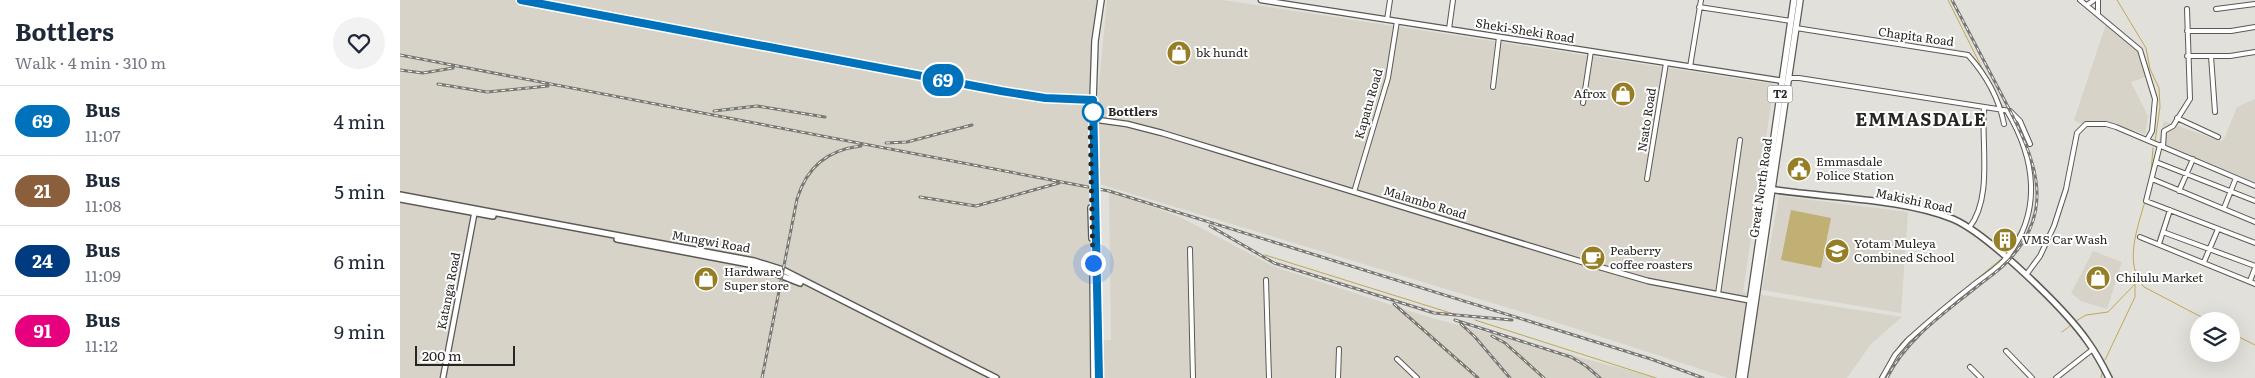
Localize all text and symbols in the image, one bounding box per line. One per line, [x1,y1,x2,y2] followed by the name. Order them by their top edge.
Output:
[15,13,114,48] text: Bottlers
[1474,13,1577,47] street label: Sheki-Sheki Road
[333,17,385,69] button: heart
[1877,22,1956,50] street label: Chapita Road
[1166,40,1192,66] shop icon: bk hundt
[1196,43,1248,61] place label: bk hundt
[15,50,166,74] text: Walk · 4 min · 310 m
[920,64,966,96] line badge: 69
[933,66,953,93] text: 69
[1349,66,1387,141] street label: Kapatu Road
[1610,81,1636,107] shop icon: Afrox
[1573,84,1606,102] place label: Afrox
[1632,86,1660,153] street label: Nsato Road
[1768,86,1792,102] road number: T2
[85,95,120,123] text: Bus
[1082,101,1104,123] marker: Bottlers
[1108,102,1158,120] place label: Bottlers
[1855,105,1987,132] district label: EMMASDALE
[32,107,53,134] text: 69
[333,107,385,135] text: 4 min
[85,123,121,147] text: 11:07
[1744,136,1776,239] street label: Great North Road
[1816,152,1894,184] place label: Emmasdale Police Station
[1786,156,1812,182] public building icon: Emmasdale Police Station
[85,165,120,193] text: Bus
[34,177,51,204] text: 21
[334,177,385,205] text: 5 min
[1382,181,1470,223] street label: Malambo Road
[1874,183,1955,217] street label: Makishi Road
[85,193,121,217] text: 11:08
[670,225,753,257] street label: Mungwi Road
[1992,227,2018,253] building icon: VMS Car Wash
[2022,230,2108,248] place label: VMS Car Wash
[1854,234,1955,266] place label: Yotam Muleya Combined School
[85,235,120,263] text: Bus
[1824,238,1850,264] school or university icon: Yotam Muleya Combined School
[1610,241,1693,273] place label: Peaberry coffee roasters
[1580,245,1606,271] cafe icon: Peaberry coffee roasters
[32,247,53,274] text: 24
[334,247,385,275] text: 6 min
[432,250,464,331] street label: Katanga Road
[1081,251,1106,276] your location
[724,262,789,294] place label: Hardware Super store
[85,263,121,287] text: 11:09
[2085,265,2111,291] shop icon: Chilulu Market
[693,266,719,292] shop icon: Hardware Super store
[2116,268,2203,286] place label: Chilulu Market
[85,305,120,333] text: Bus
[2190,312,2240,362] map controls
[2190,312,2240,362] button: layers
[34,317,51,344] text: 91
[334,317,385,345] text: 9 min
[85,333,118,357] text: 11:12
[415,343,515,366] scale bar
[422,345,462,365] text: 200 m

